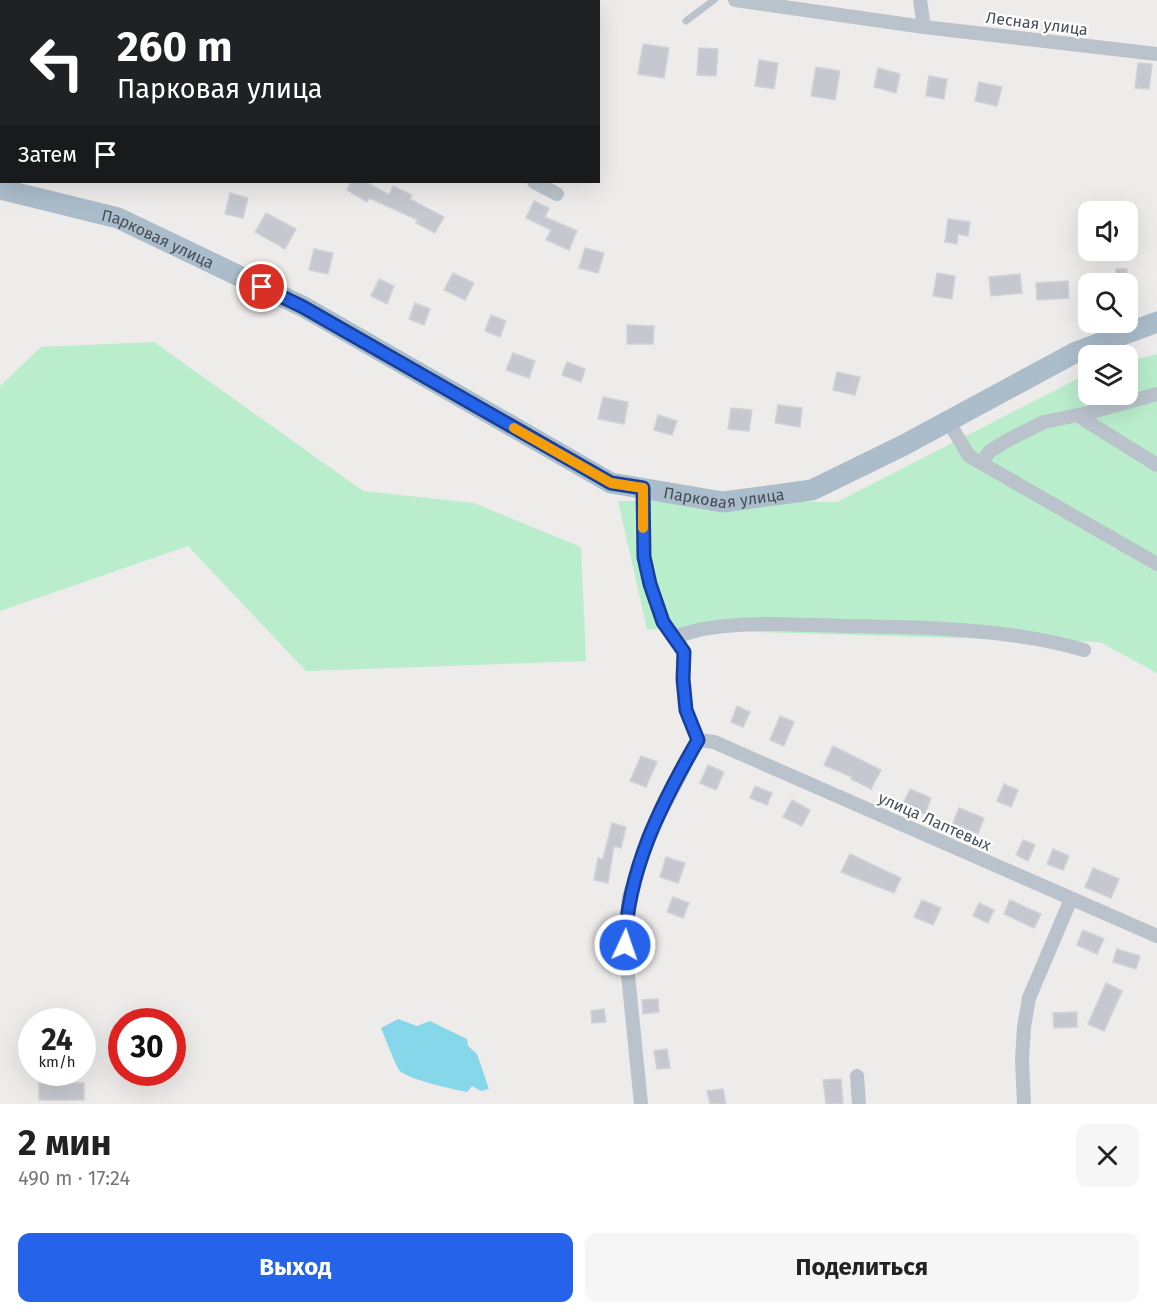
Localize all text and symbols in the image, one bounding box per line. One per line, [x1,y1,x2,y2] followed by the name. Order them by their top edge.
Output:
[985,8,1089,39] street label: Лесная улица
[117,22,232,72] text: 260 m
[18,24,96,102] icon: left
[117,73,322,105] text: Парковая улица
[89,138,122,171] icon: arrive
[18,141,77,168] text: Затем
[1078,201,1138,405] map controls
[1078,201,1138,261] button: sound
[100,205,217,273] street label: Парковая улица
[236,261,287,312] pin
[245,270,278,303] icon: arrive
[1078,273,1138,333] button: search
[1078,345,1138,405] button: layers
[662,483,786,513] street label: Парковая улица
[875,788,994,855] street label: улица Лаптевых
[593,913,657,977] position arrow
[108,1008,186,1086] speed limit sign: 30
[41,1022,73,1058] text: 24
[38,1053,76,1071] text: km/h
[18,1121,112,1165] text: 2 мин
[1076,1124,1139,1187] button: close
[18,1166,130,1190] text: 490 m · 17:24
[18,1233,573,1302] button: Выход
[585,1233,1139,1302] button: Поделиться

